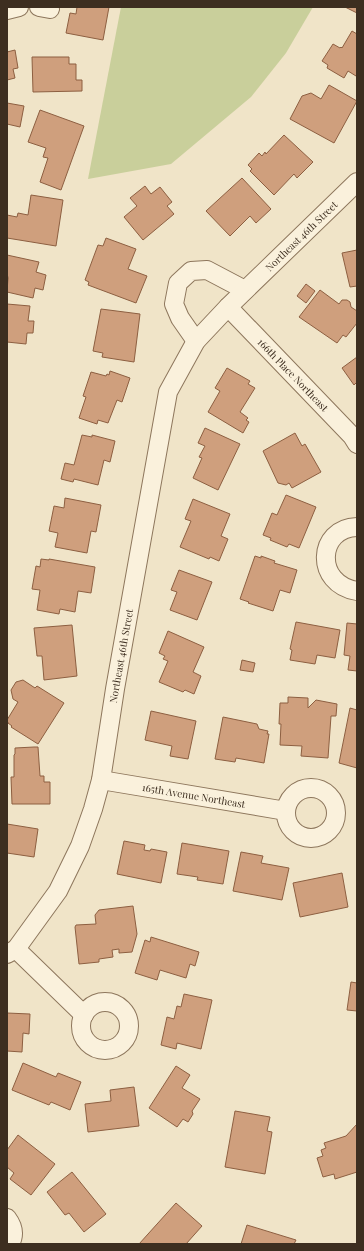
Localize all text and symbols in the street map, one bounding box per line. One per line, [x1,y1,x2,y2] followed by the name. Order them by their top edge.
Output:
[262,197,341,274] street label: Northeast 46th Street
[255,335,332,415] street label: 166th Place Northeast
[106,607,136,704] street label: Northeast 46th Street
[141,780,247,811] street label: 165th Avenue Northeast

